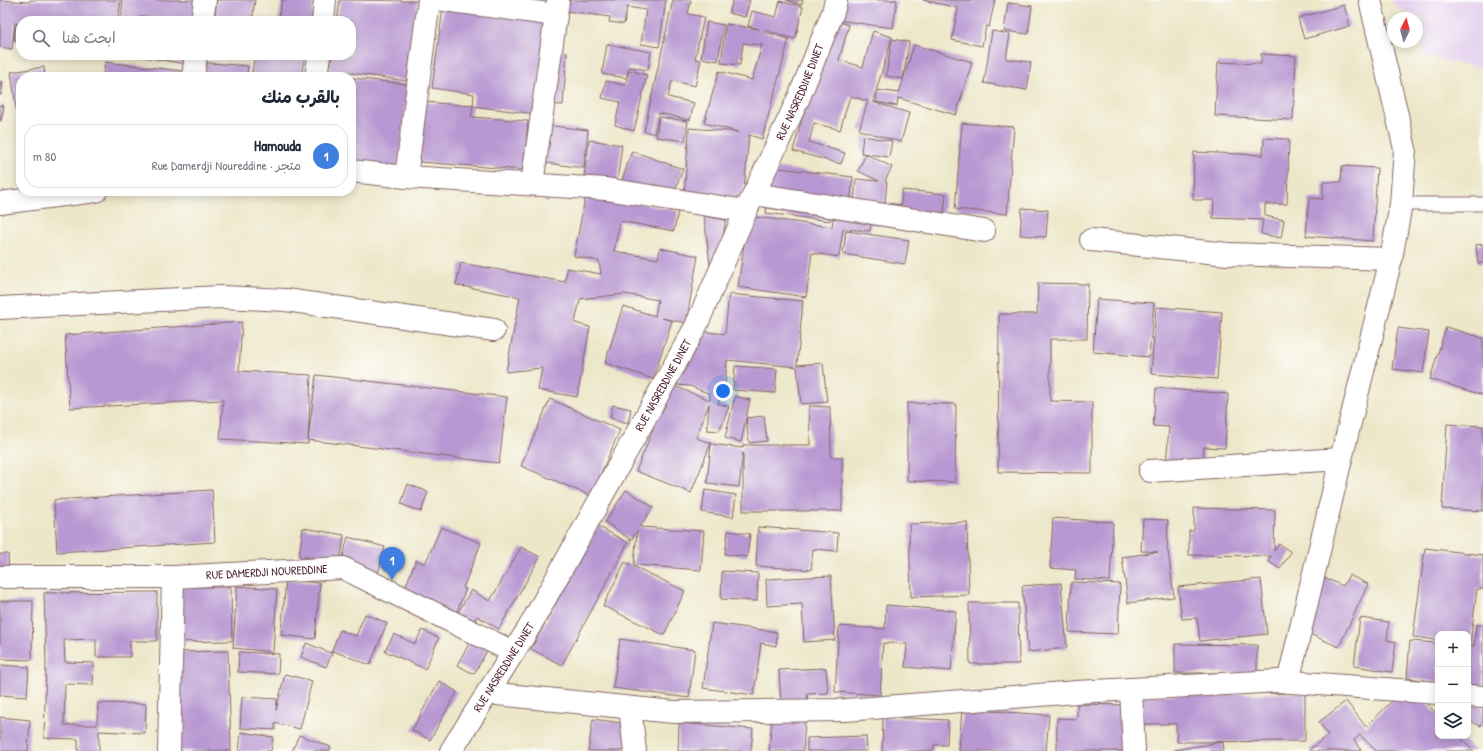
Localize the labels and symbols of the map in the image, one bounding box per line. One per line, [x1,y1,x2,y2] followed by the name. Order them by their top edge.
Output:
[1387,12,1423,48] north arrow
[771,41,828,143] street label: RUE NASREDDINE DINET
[630,335,695,434] street label: RUE NASREDDINE DINET
[713,381,733,401] your location
[379,547,405,580] pin: 1
[206,560,329,583] street label: RUE DAMERDJI NOUREDDINE
[469,619,538,715] street label: RUE NASREDDINE DINET

